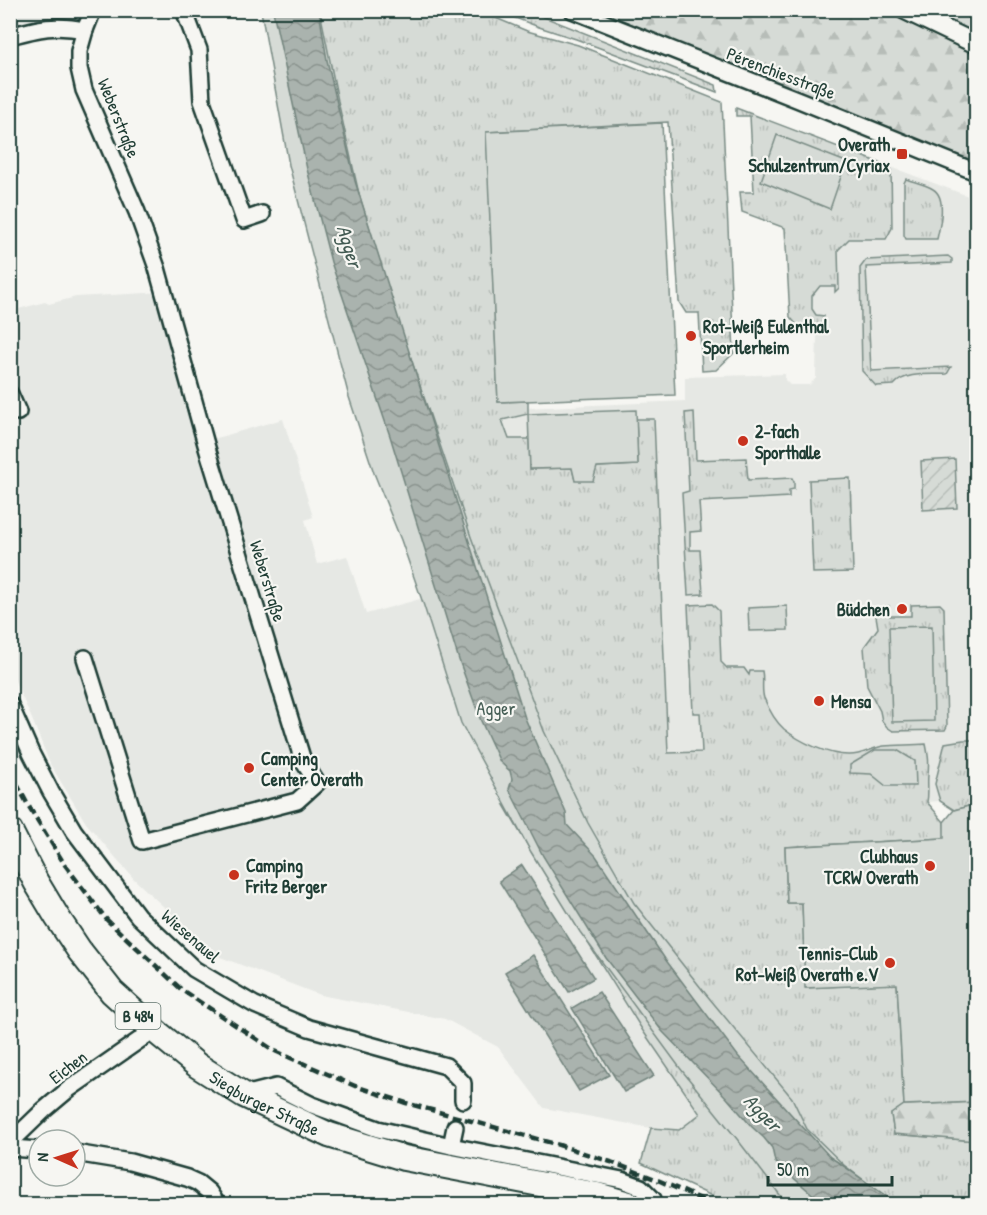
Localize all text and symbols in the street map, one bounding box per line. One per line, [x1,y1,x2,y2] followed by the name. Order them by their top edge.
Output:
[723,41,839,105] street label: Pérenchiesstraße
[92,75,146,161] street label: Weberstraße
[748,132,890,179] place label: Overath Schulzentrum/Cyriax
[895,147,909,161] marker: Overath Schulzentrum/Cyriax
[330,221,370,273] water label: Agger
[703,314,830,361] place label: Rot-Weiß Eulenthal Sportlerheim
[684,329,698,343] marker: Rot-Weiß Eulenthal Sportlerheim
[755,419,822,466] place label: 2-fach Sporthalle
[736,434,750,448] marker: 2-fach Sporthalle
[244,537,292,625] street label: Weberstraße
[837,597,890,622] place label: Büdchen
[895,602,909,616] marker: Büdchen
[831,689,872,714] place label: Mensa
[812,694,826,708] marker: Mensa
[477,696,516,721] park label: Agger
[261,746,363,792] place label: Camping Center Overath
[242,761,256,775] marker: Camping Center Overath
[823,844,918,890] place label: Clubhaus TCRW Overath
[245,853,327,900] place label: Camping Fritz Berger
[923,859,937,873] marker: Clubhaus TCRW Overath
[227,868,241,882] marker: Camping Fritz Berger
[156,903,226,969] street label: Wiesenauel
[736,941,879,988] place label: Tennis-Club Rot-Weiß Overath e.V
[883,956,897,970] marker: Tennis-Club Rot-Weiß Overath e.V
[116,1003,160,1029] road number: B 484
[44,1044,92,1090] street label: Eichen
[205,1064,324,1141] street label: Siegburger Straße
[738,1087,789,1139] water label: Agger
[27,1128,87,1188] north arrow
[768,1149,892,1187] scale bar
[31,1152,53,1162] text: N
[777,1157,809,1182] text: 50 m

